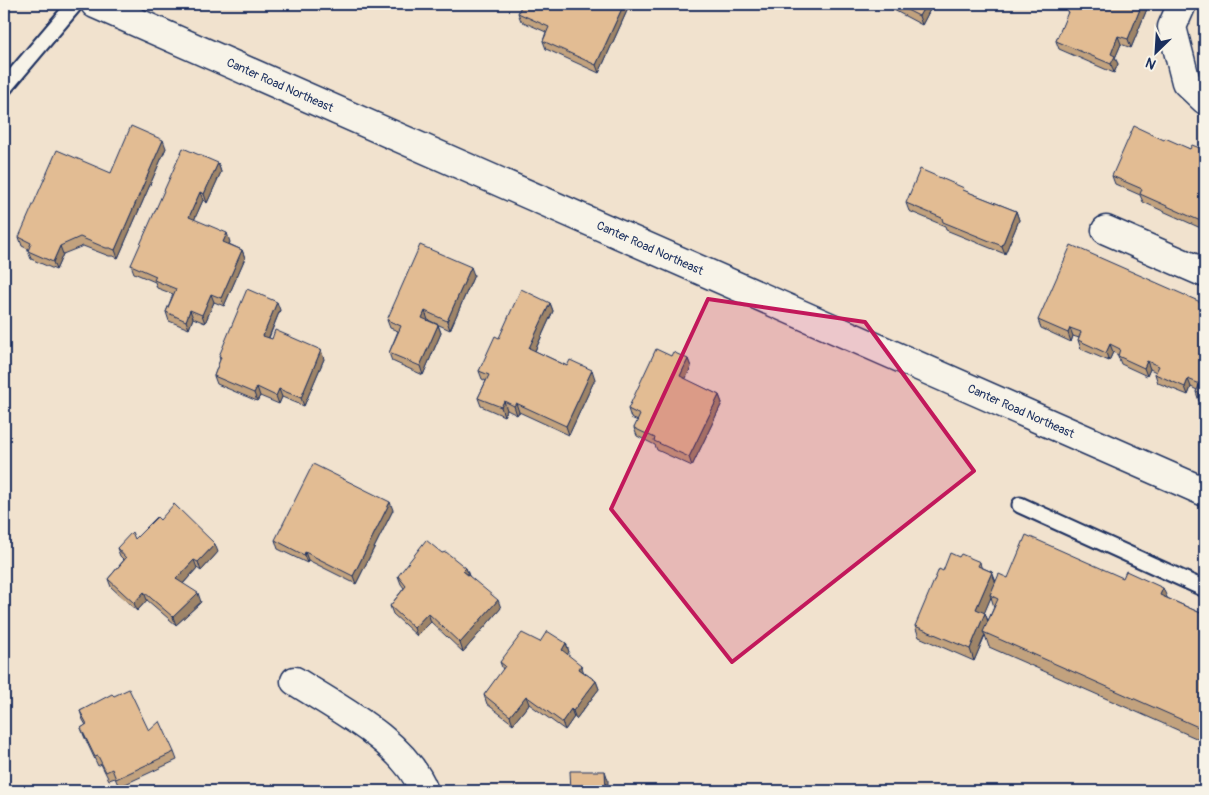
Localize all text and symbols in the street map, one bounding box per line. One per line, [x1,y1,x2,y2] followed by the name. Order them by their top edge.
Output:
[1132,28,1182,78] north arrow
[1143,54,1159,73] text: N
[224,55,336,116] street label: Canter Road Northeast
[594,218,706,279] street label: Canter Road Northeast
[965,381,1077,442] street label: Canter Road Northeast

